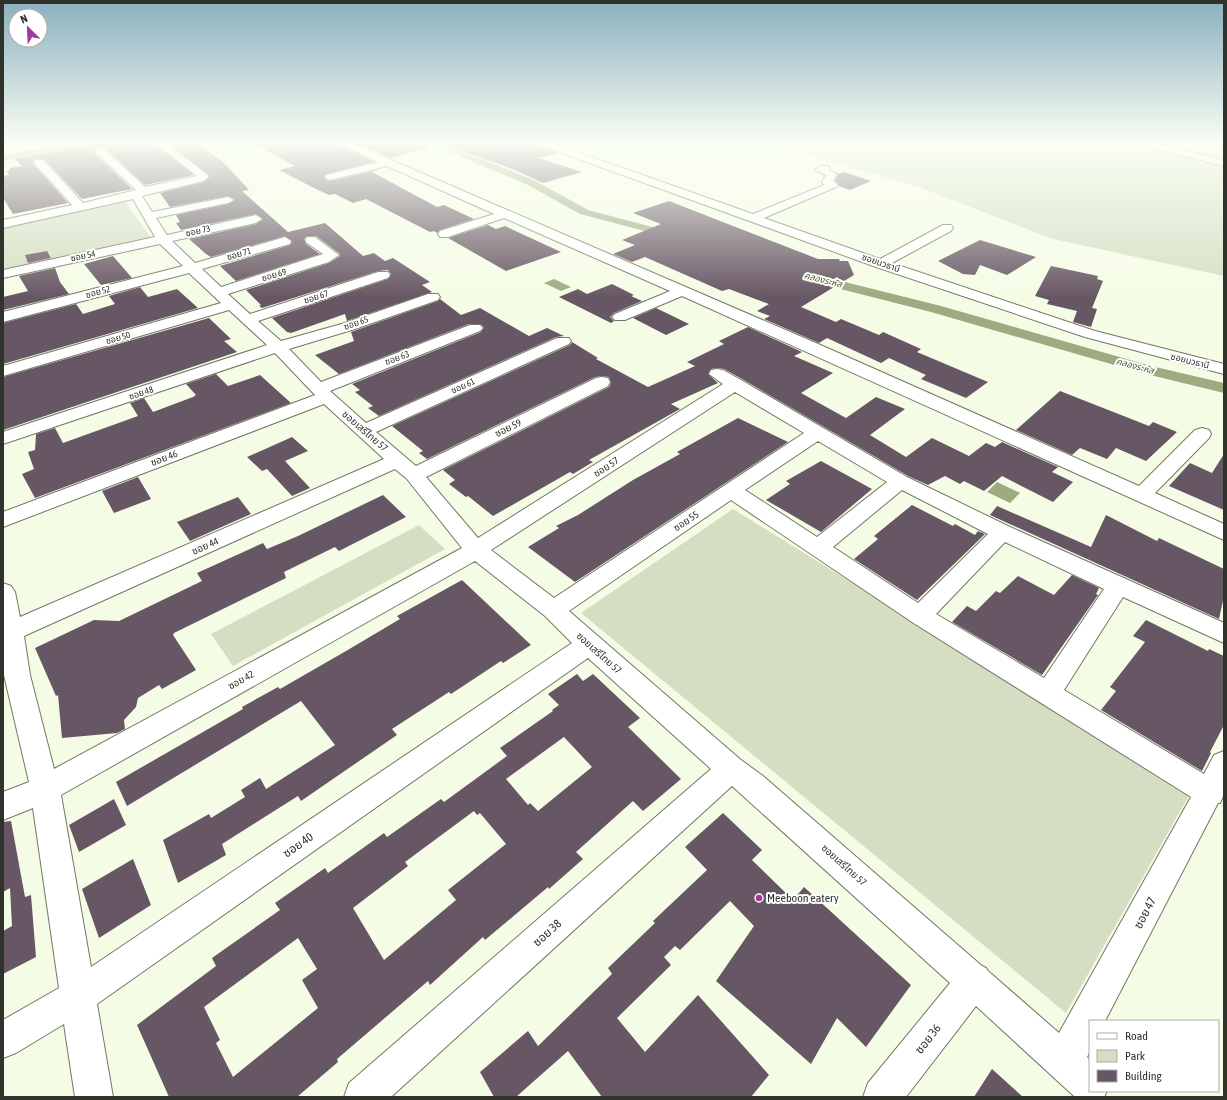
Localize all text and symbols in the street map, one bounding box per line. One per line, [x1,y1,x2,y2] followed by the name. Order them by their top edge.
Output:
[8,8,48,48] north arrow
[19,12,29,26] text: N
[185,223,211,239] street label: ซอย 73
[226,246,252,262] street label: ซอย 71
[70,248,96,264] street label: ซอย 54
[861,252,901,274] street label: ซอยนวธานี
[260,267,288,283] street label: ซอย 69
[803,270,845,290] water label: คลองระหัส
[85,284,111,300] street label: ซอย 52
[302,288,330,306] street label: ซอย 67
[342,314,370,332] street label: ซอย 65
[105,330,131,346] street label: ซอย 50
[383,349,411,367] street label: ซอย 63
[1170,351,1210,371] street label: ซอยนวธานี
[1115,356,1157,376] water label: คลองระหัส
[449,376,477,396] street label: ซอย 61
[127,384,155,402] street label: ซอย 48
[340,408,390,454] street label: ซอยเสรีไทย 57
[493,417,523,439] street label: ซอย 59
[149,448,179,468] street label: ซอย 46
[591,455,621,479] street label: ซอย 57
[671,508,701,533] street label: ซอย 55
[190,535,220,557] street label: ซอย 44
[574,630,624,676] street label: ซอยเสรีไทย 57
[226,668,256,692] street label: ซอย 42
[280,829,316,860] street label: ซอย 40
[819,842,869,888] street label: ซอยเสรีไทย 57
[767,891,839,905] place label: Meeboon eatery
[754,893,764,903] marker: Meeboon eatery
[1131,895,1159,931] street label: ซอย 47
[530,916,564,949] street label: ซอย 38
[1089,1020,1219,1092] legend
[912,1021,944,1057] street label: ซอย 36
[1125,1029,1148,1043] text: Road
[1125,1049,1146,1063] text: Park
[1125,1069,1163,1083] text: Building

